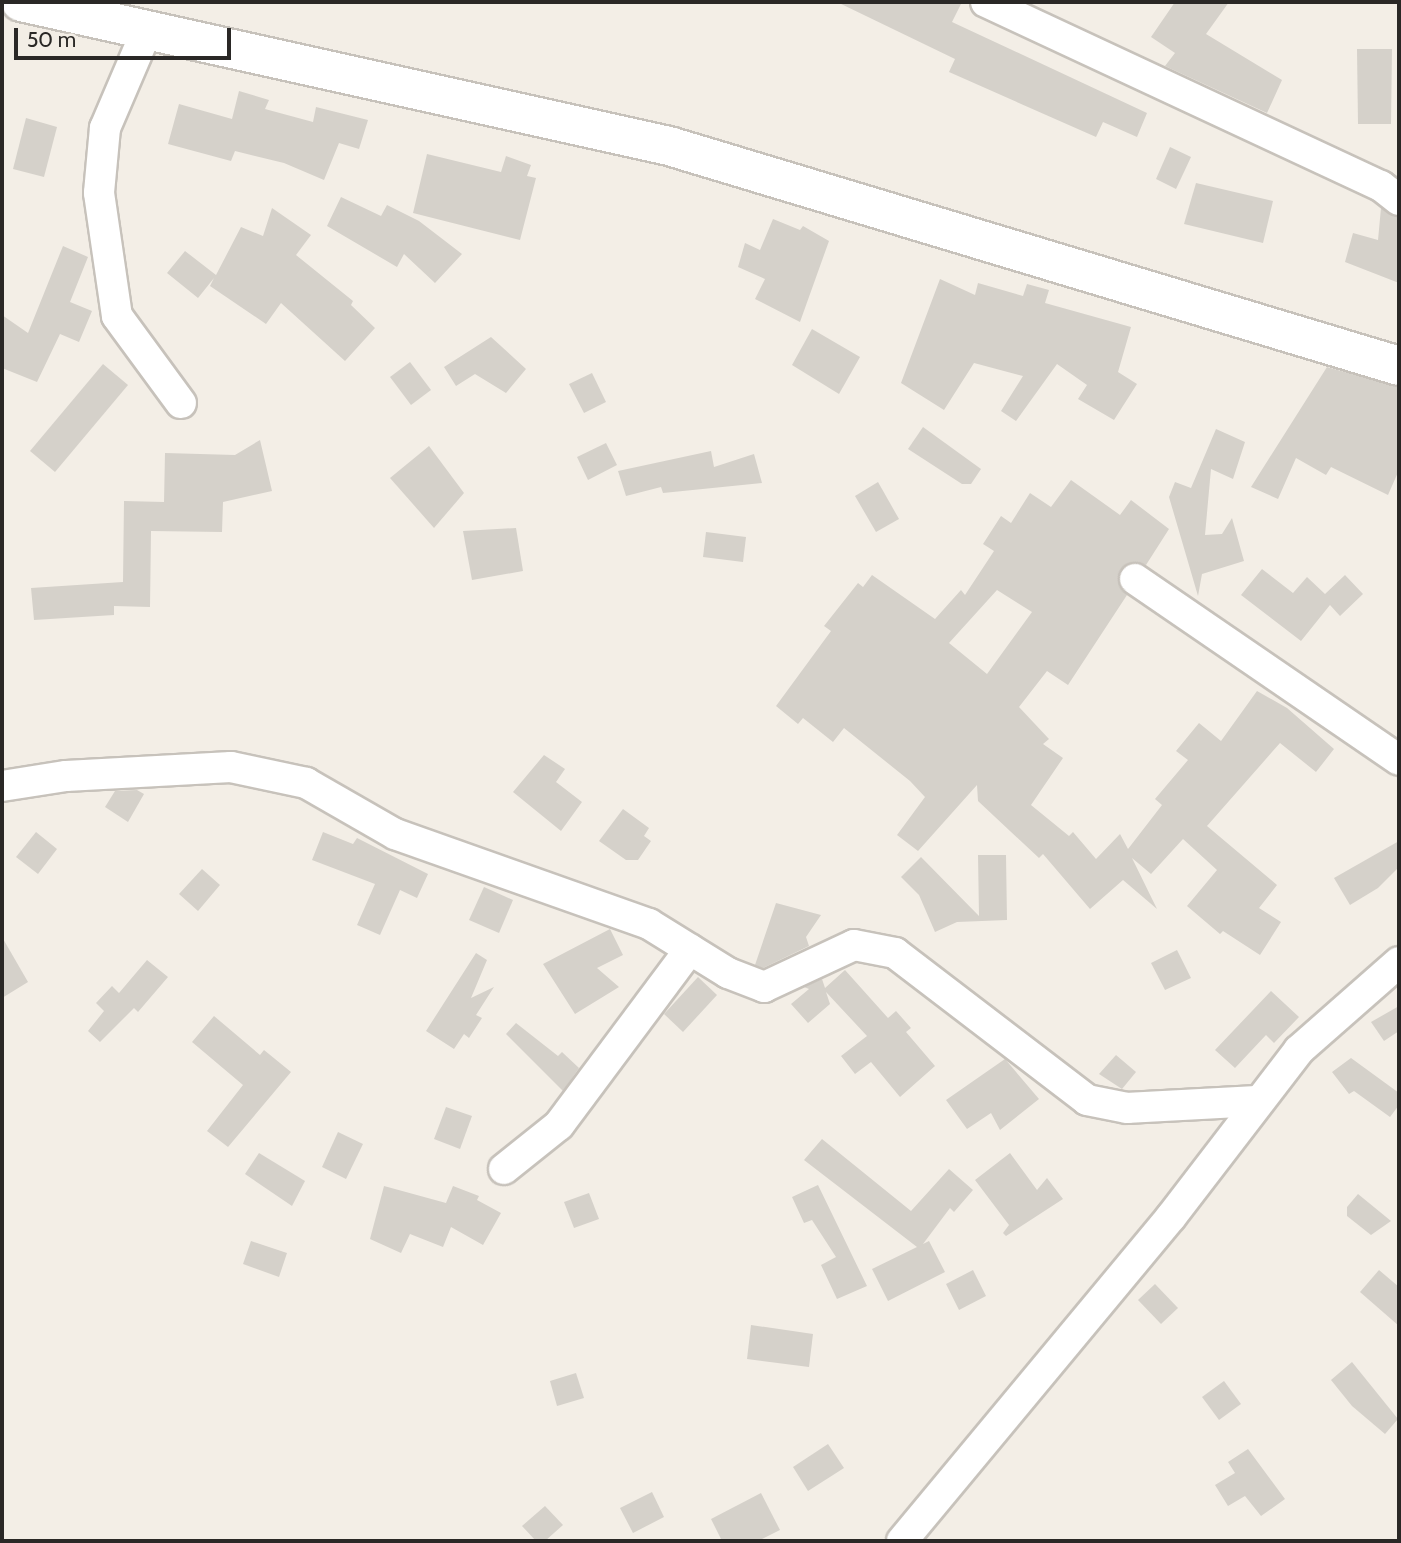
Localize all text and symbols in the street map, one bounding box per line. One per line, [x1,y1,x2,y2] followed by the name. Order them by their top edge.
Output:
[18,14,234,58] scale bar
[27,27,76,52] text: 50 m

